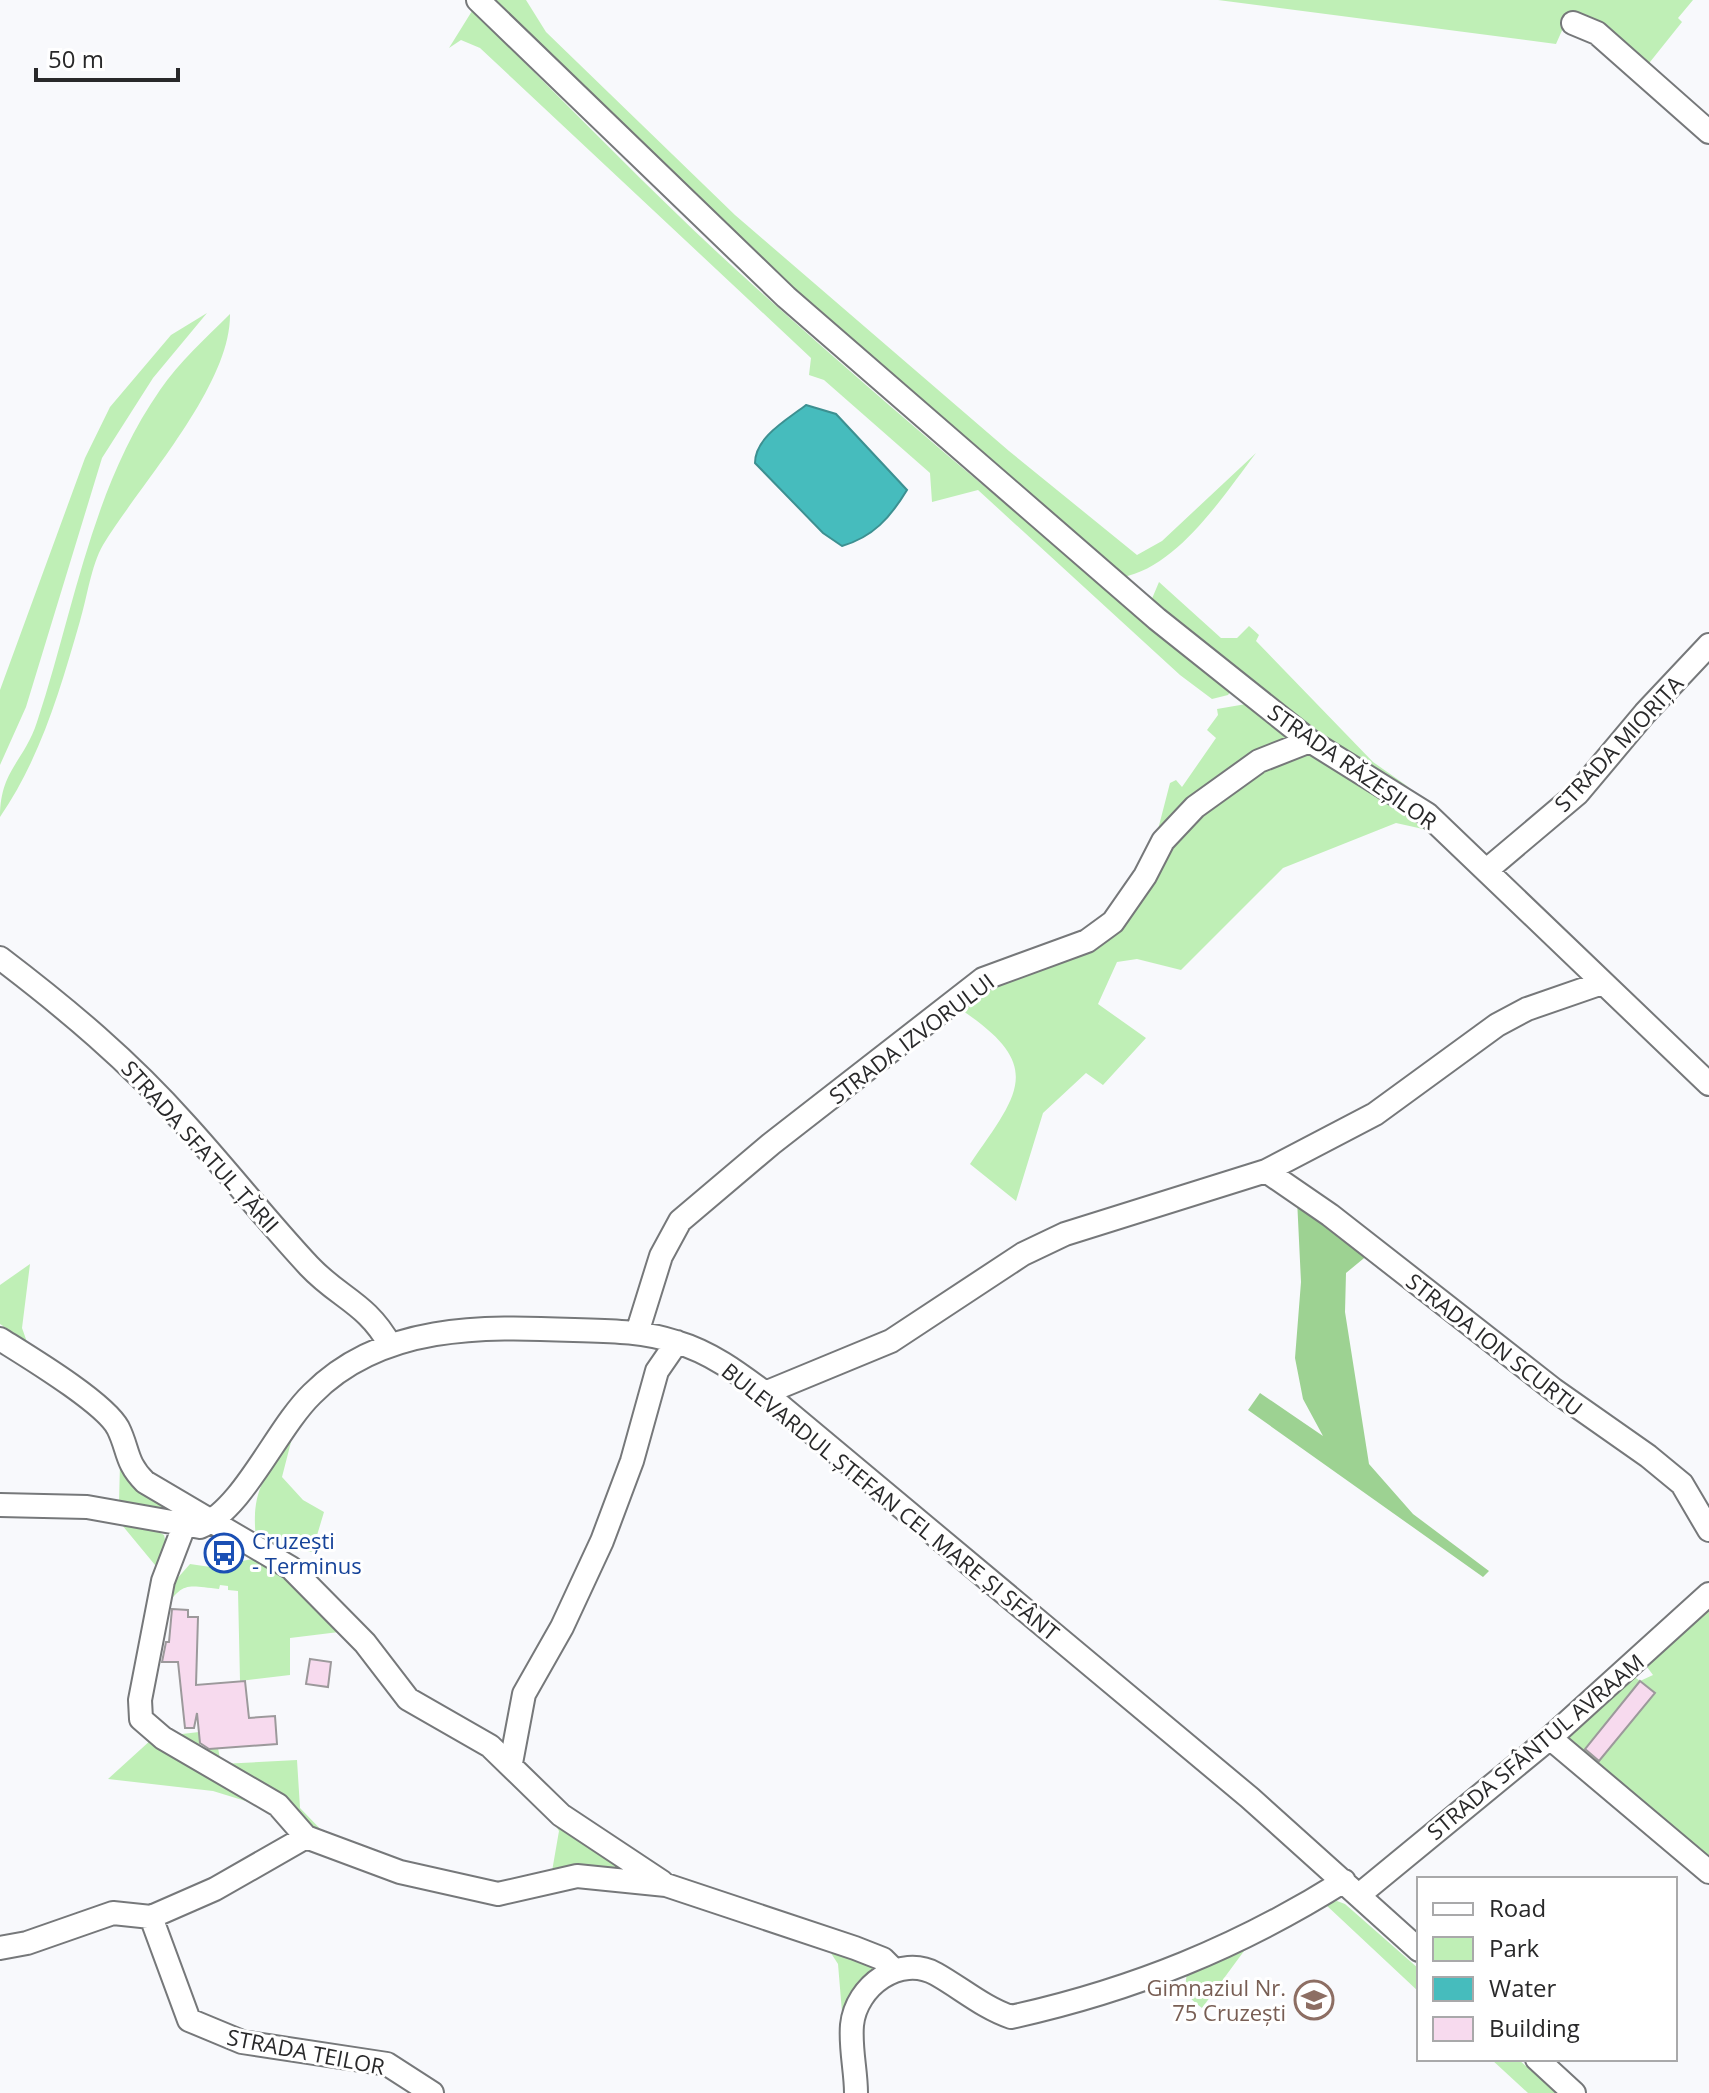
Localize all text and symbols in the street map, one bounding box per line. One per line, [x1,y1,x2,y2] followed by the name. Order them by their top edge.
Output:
[36,32,178,82] scale bar
[48,42,104,75] text: 50 m
[1547,668,1689,818] street label: STRADA MIORIȚA
[1263,696,1444,836] street label: STRADA RĂZEȘILOR
[822,966,1000,1110] street label: STRADA IZVORULUI
[116,1054,286,1238] street label: STRADA SFATUL ȚĂRII
[1400,1266,1590,1422] street label: STRADA ION SCURTU
[716,1355,1066,1647] street label: BULEVARDUL ȘTEFAN CEL MARE ȘI SFÂNT
[252,1525,362,1580] place label: Cruzești - Terminus
[203,1532,245,1574] bus stop icon: Cruzești - Terminus
[1420,1646,1650,1846] street label: STRADA SFÂNTUL AVRAAM
[1417,1877,1677,2061] legend
[1489,1891,1546,1924] text: Road
[1489,1931,1540,1964] text: Park
[1489,1971,1557,2004] text: Water
[1146,1972,1286,2027] place label: Gimnaziul Nr. 75 Cruzești
[1293,1979,1335,2021] school or university icon: Gimnaziul Nr. 75 Cruzești
[1489,2011,1580,2044] text: Building
[225,2021,388,2081] street label: STRADA TEILOR

